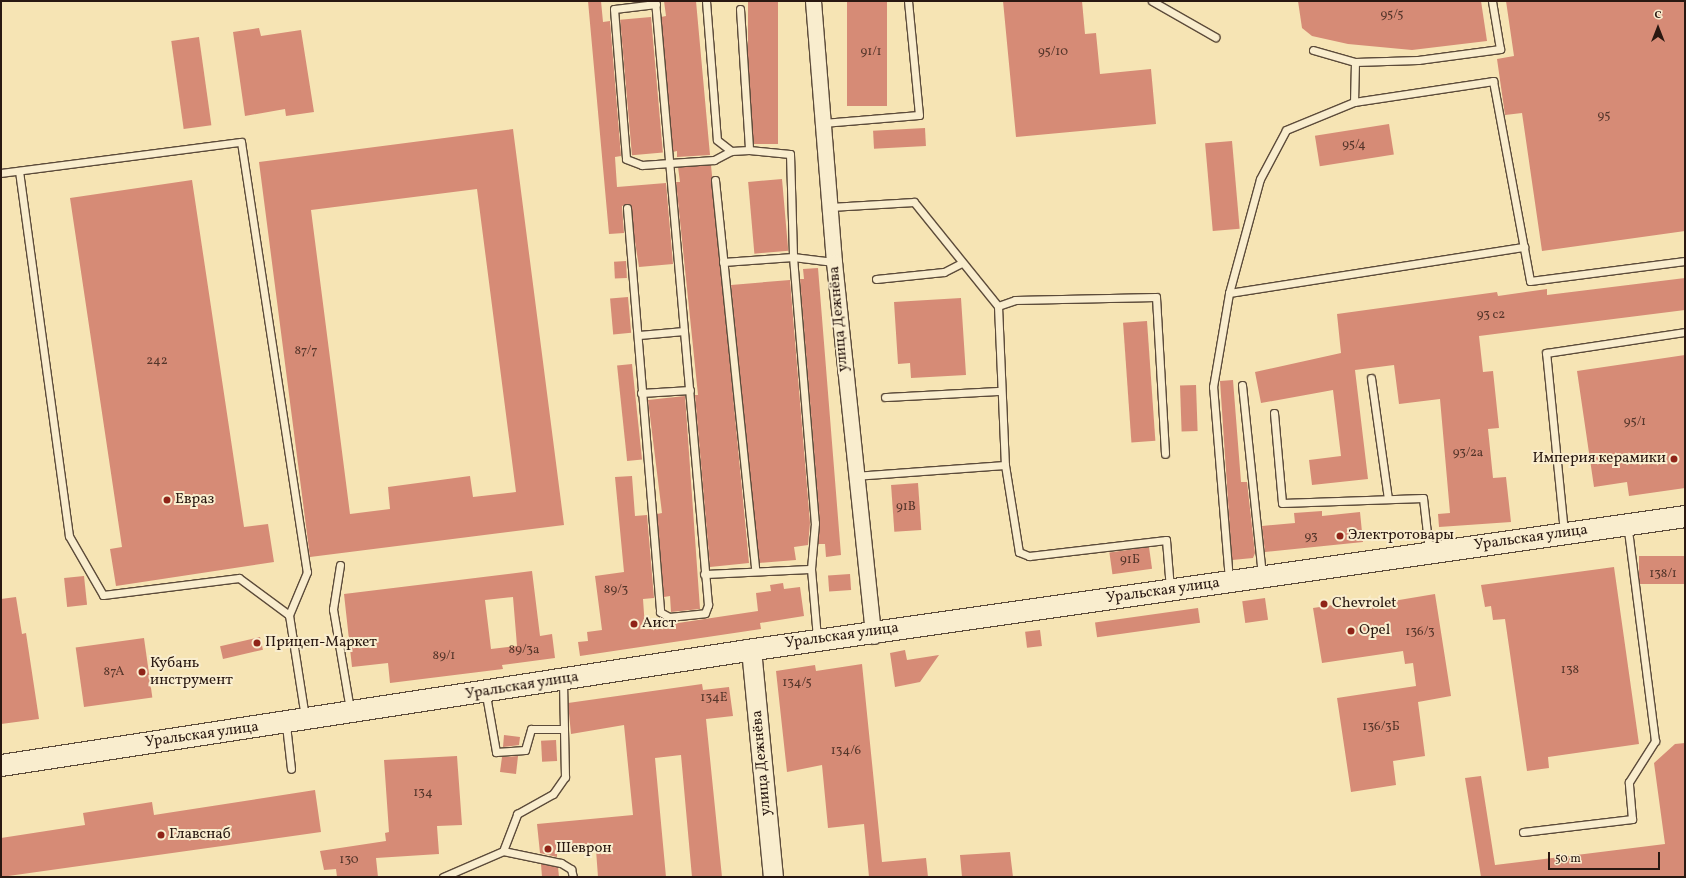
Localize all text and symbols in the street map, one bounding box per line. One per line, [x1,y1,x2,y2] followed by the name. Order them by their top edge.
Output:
[1380,7,1404,23] house number: 95/5
[1638,8,1678,48] north arrow
[1654,8,1662,23] text: С
[860,44,882,60] house number: 91/1
[1038,44,1068,60] house number: 95/10
[1598,108,1610,124] house number: 95
[1342,137,1366,153] house number: 95/4
[825,265,853,373] street label: улица Дежнёва
[1477,307,1505,323] house number: 93 с2
[294,343,318,359] house number: 87/7
[146,353,168,369] house number: 242
[1624,414,1646,430] house number: 95/1
[1453,445,1483,461] house number: 93/2а
[1533,450,1666,468] place label: Империя керамики
[1669,454,1679,464] marker: Империя керамики
[175,491,214,509] place label: Евраз
[162,495,172,505] marker: Евраз
[896,499,916,515] house number: 91В
[1473,521,1589,555] street label: Уральская улица
[1348,527,1454,545] place label: Электротовары
[1304,529,1318,545] house number: 93
[1335,531,1345,541] marker: Электротовары
[1120,552,1140,568] house number: 91Б
[1649,566,1677,582] house number: 138/1
[1105,574,1221,608] street label: Уральская улица
[604,582,628,598] house number: 89/3
[1332,595,1397,613] place label: Chevrolet
[1319,599,1329,609] marker: Chevrolet
[642,615,676,633] place label: Аист
[629,619,639,629] marker: Аист
[784,619,900,653] street label: Уральская улица
[1359,622,1390,640] place label: Opel
[1405,624,1435,640] house number: 136/3
[1346,626,1356,636] marker: Opel
[265,634,377,652] place label: Прицеп-Маркет
[252,638,262,648] marker: Прицеп-Маркет
[509,642,539,658] house number: 89/3а
[433,648,455,664] house number: 89/1
[150,654,233,689] place label: Кубань инструмент
[1561,662,1579,678] house number: 138
[104,664,124,680] house number: 87А
[137,667,147,677] marker: Кубань инструмент
[464,668,580,704] street label: Уральская улица
[782,675,812,691] house number: 134/5
[700,690,728,706] house number: 134Е
[748,709,776,817] street label: улица Дежнёва
[144,718,260,752] street label: Уральская улица
[1362,719,1400,735] house number: 136/3Б
[831,743,861,759] house number: 134/6
[413,785,433,801] house number: 134
[169,826,231,844] place label: Главснаб
[156,830,166,840] marker: Главснаб
[556,840,612,858] place label: Шеврон
[543,844,553,854] marker: Шеврон
[1550,844,1662,870] scale bar
[1555,851,1581,867] text: 50 m
[339,852,359,868] house number: 130

